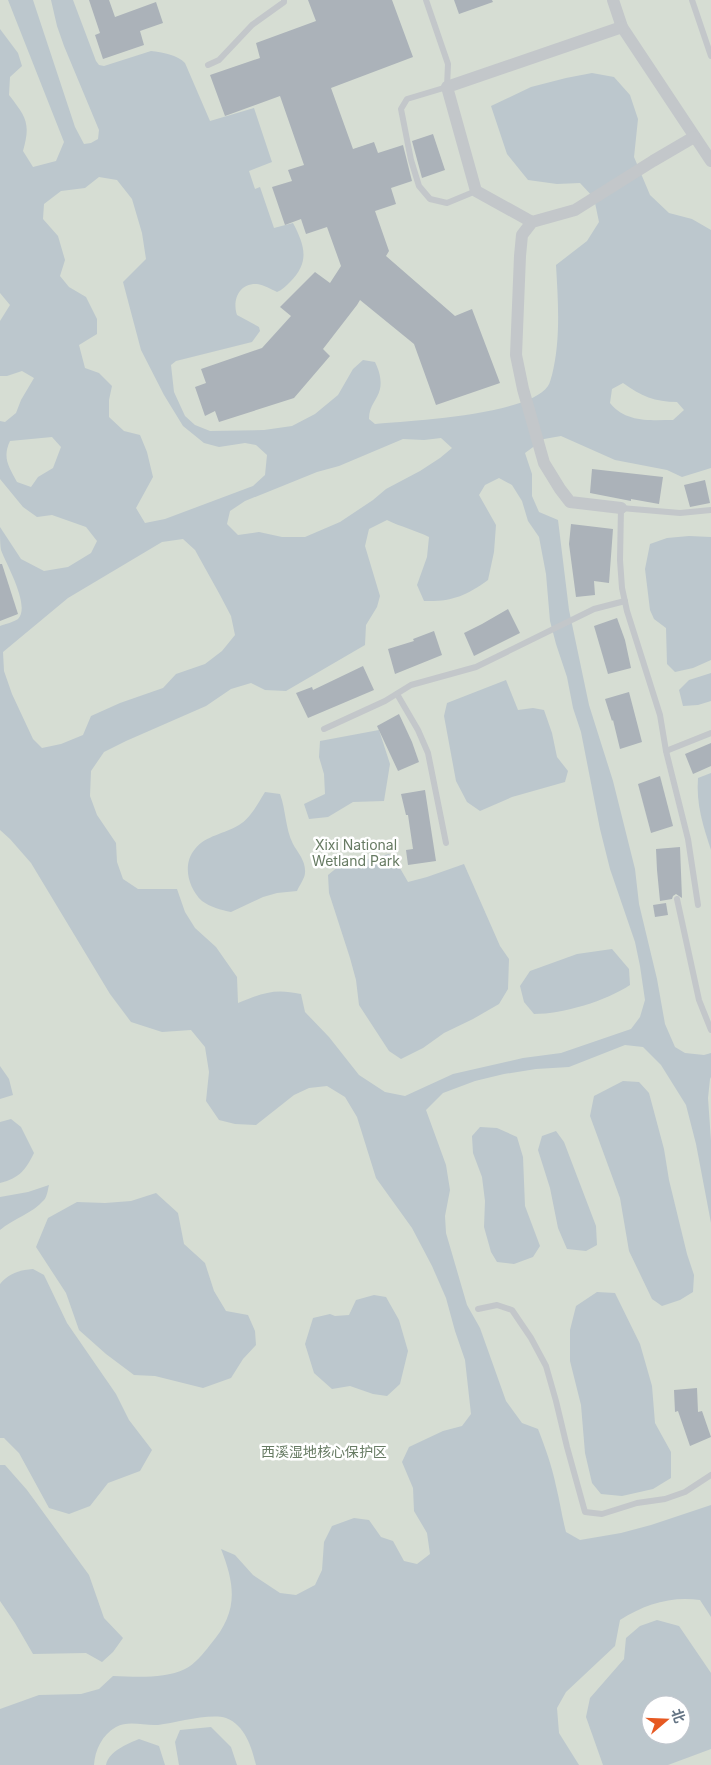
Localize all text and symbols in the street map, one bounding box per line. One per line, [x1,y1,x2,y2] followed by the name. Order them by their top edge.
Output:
[312,836,400,869] park label: Xixi National Wetland Park
[261,1443,387,1460] park label: 西溪湿地核心保护区
[641,1695,691,1745] north arrow
[668,1706,689,1725] text: 北

